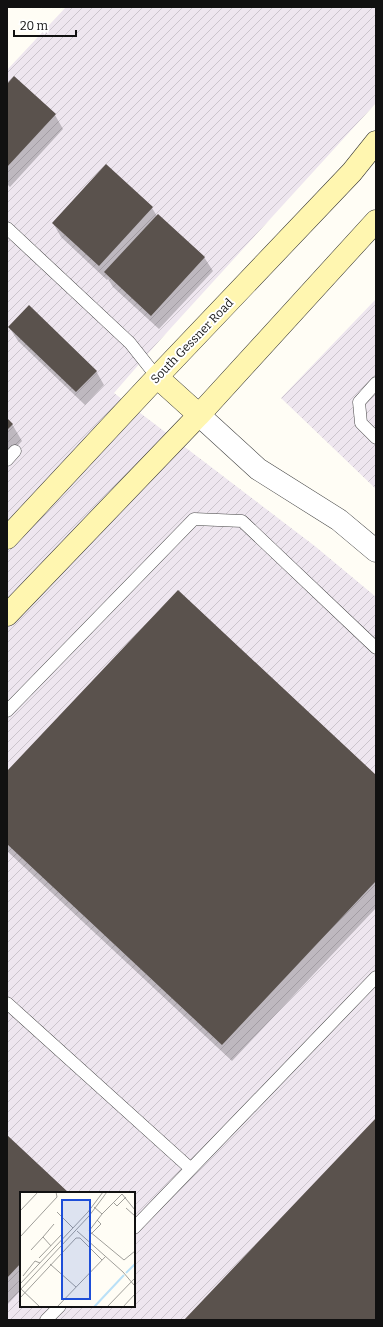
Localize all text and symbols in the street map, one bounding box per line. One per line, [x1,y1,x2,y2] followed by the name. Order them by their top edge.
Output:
[14,12,76,38] scale bar
[20,19,49,33] text: 20 m
[148,296,236,386] street label: South Gessner Road
[20,1192,135,1307] inset map

